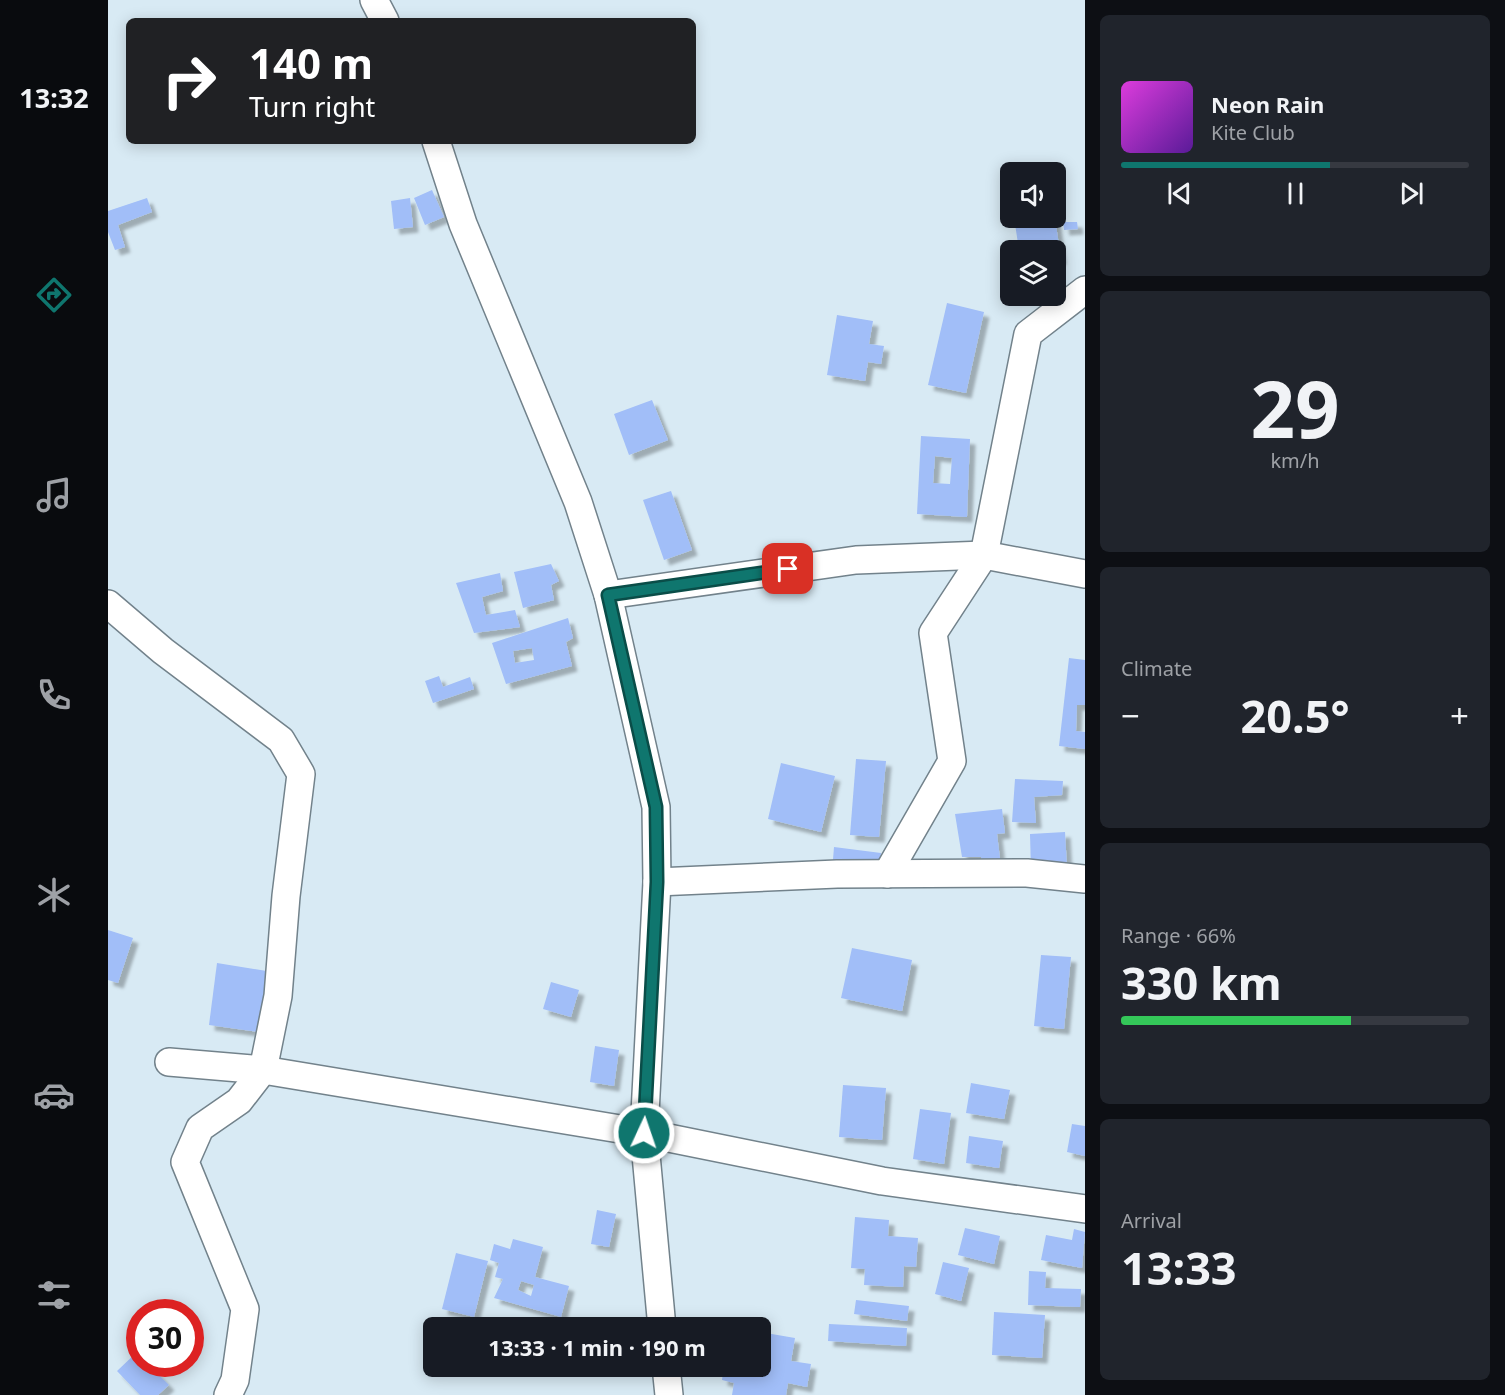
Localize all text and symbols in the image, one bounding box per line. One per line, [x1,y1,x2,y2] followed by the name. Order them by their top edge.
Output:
[249,34,373,91] text: 140 m
[150,42,228,120] icon: right
[19,79,89,116] text: 13:32
[249,88,375,125] text: Turn right
[1211,89,1324,119] text: Neon Rain
[1211,119,1295,146] text: Kite Club
[1000,162,1066,306] map controls
[1000,162,1066,228] button: sound
[1163,177,1196,210] icon: previous
[1279,177,1312,210] icon: pause
[1395,177,1428,210] icon: next
[1000,240,1066,306] button: layers
[33,274,75,316] icon: directions
[1250,355,1340,461] text: 29
[1270,447,1320,474] text: km/h
[33,474,75,516] icon: music
[762,543,813,594] pin
[771,552,804,585] icon: arrive
[1121,655,1192,682] text: Climate
[33,674,75,716] icon: phone
[1241,685,1349,746] text: 20.5°
[1121,693,1140,738] text: −
[1450,693,1469,738] text: +
[33,874,75,916] icon: climate
[1121,922,1236,949] text: Range · 66%
[1121,952,1282,1013] text: 330 km
[33,1074,75,1116] icon: car
[612,1101,676,1165] position arrow
[1121,1207,1182,1234] text: Arrival
[1121,1237,1237,1298] text: 13:33
[33,1274,75,1316] icon: filters
[126,1299,204,1377] speed limit sign: 30
[488,1332,706,1362] text: 13:33 · 1 min · 190 m

